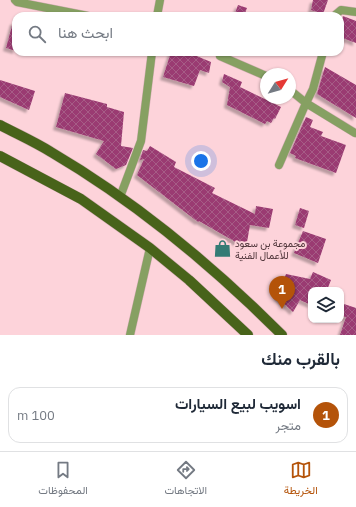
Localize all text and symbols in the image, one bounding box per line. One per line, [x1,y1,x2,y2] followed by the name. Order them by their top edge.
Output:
[12,12,344,56] search box
[26,23,48,45] icon: search
[58,23,113,42] text: ابحث هنا
[260,68,296,104] north arrow
[191,151,211,171] your location
[235,237,305,262] place label: مجموعة بن سعود للأعمال الفنية
[212,239,232,259] shop icon: مجموعة بن سعود للأعمال الفنية
[269,276,295,309] pin: 1
[308,287,344,323] map controls
[308,287,344,323] button: layers
[261,348,340,370] text: بالقرب منك
[175,394,301,413] text: اسويب لبيع السيارات
[17,407,55,424] text: 100 m
[322,407,330,424] text: 1
[276,417,301,434] text: متجر
[38,459,88,500] tab: المحفوظات
[164,459,207,500] tab: الاتجاهات
[284,459,318,500] tab: الخريطة

